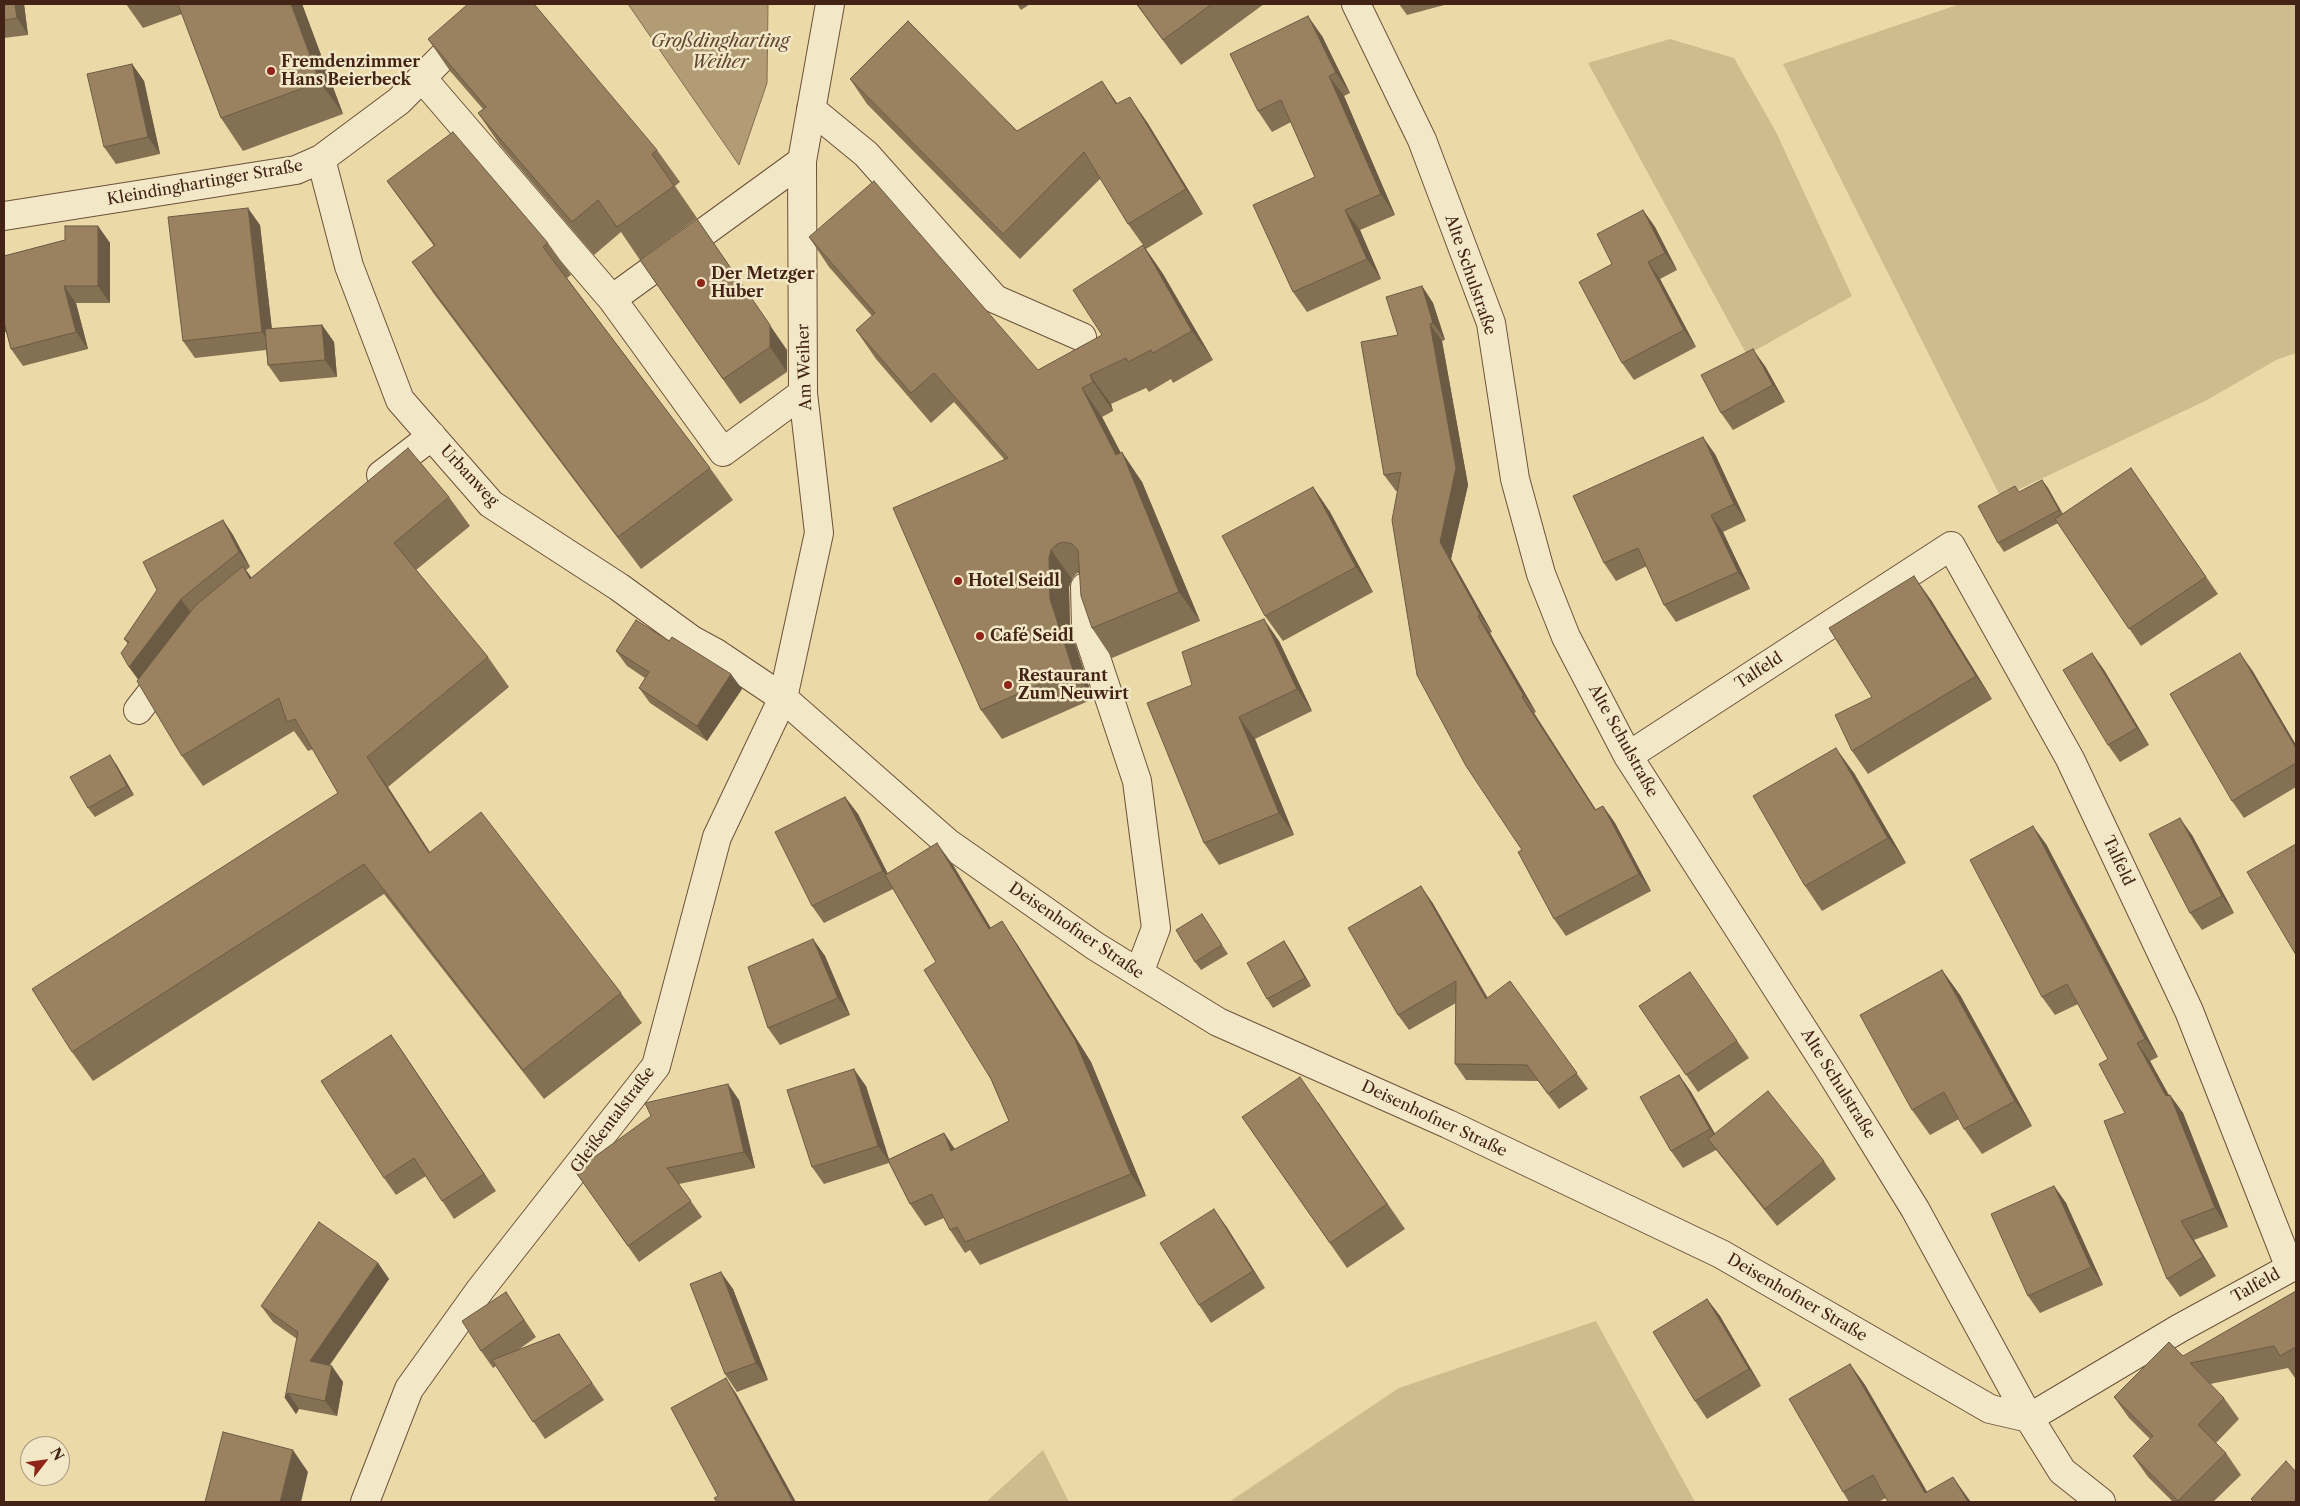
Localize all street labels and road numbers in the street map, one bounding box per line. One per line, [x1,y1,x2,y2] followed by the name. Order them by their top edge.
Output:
[106,156,304,210] street label: Kleindinghartinger Straße
[1440,212,1500,338] street label: Alte Schulstraße
[794,323,816,411] street label: Am Weiher
[436,441,502,511] street label: Urbanweg
[1732,649,1786,693] street label: Talfeld
[1584,681,1662,801] street label: Alte Schulstraße
[2098,833,2138,889] street label: Talfeld
[1005,879,1147,983] street label: Deisenhofner Straße
[1797,1026,1879,1142] street label: Alte Schulstraße
[567,1063,659,1177] street label: Gleißentalstraße
[1358,1077,1510,1161] street label: Deisenhofner Straße
[1724,1250,1870,1346] street label: Deisenhofner Straße
[2228,1265,2284,1307] street label: Talfeld

